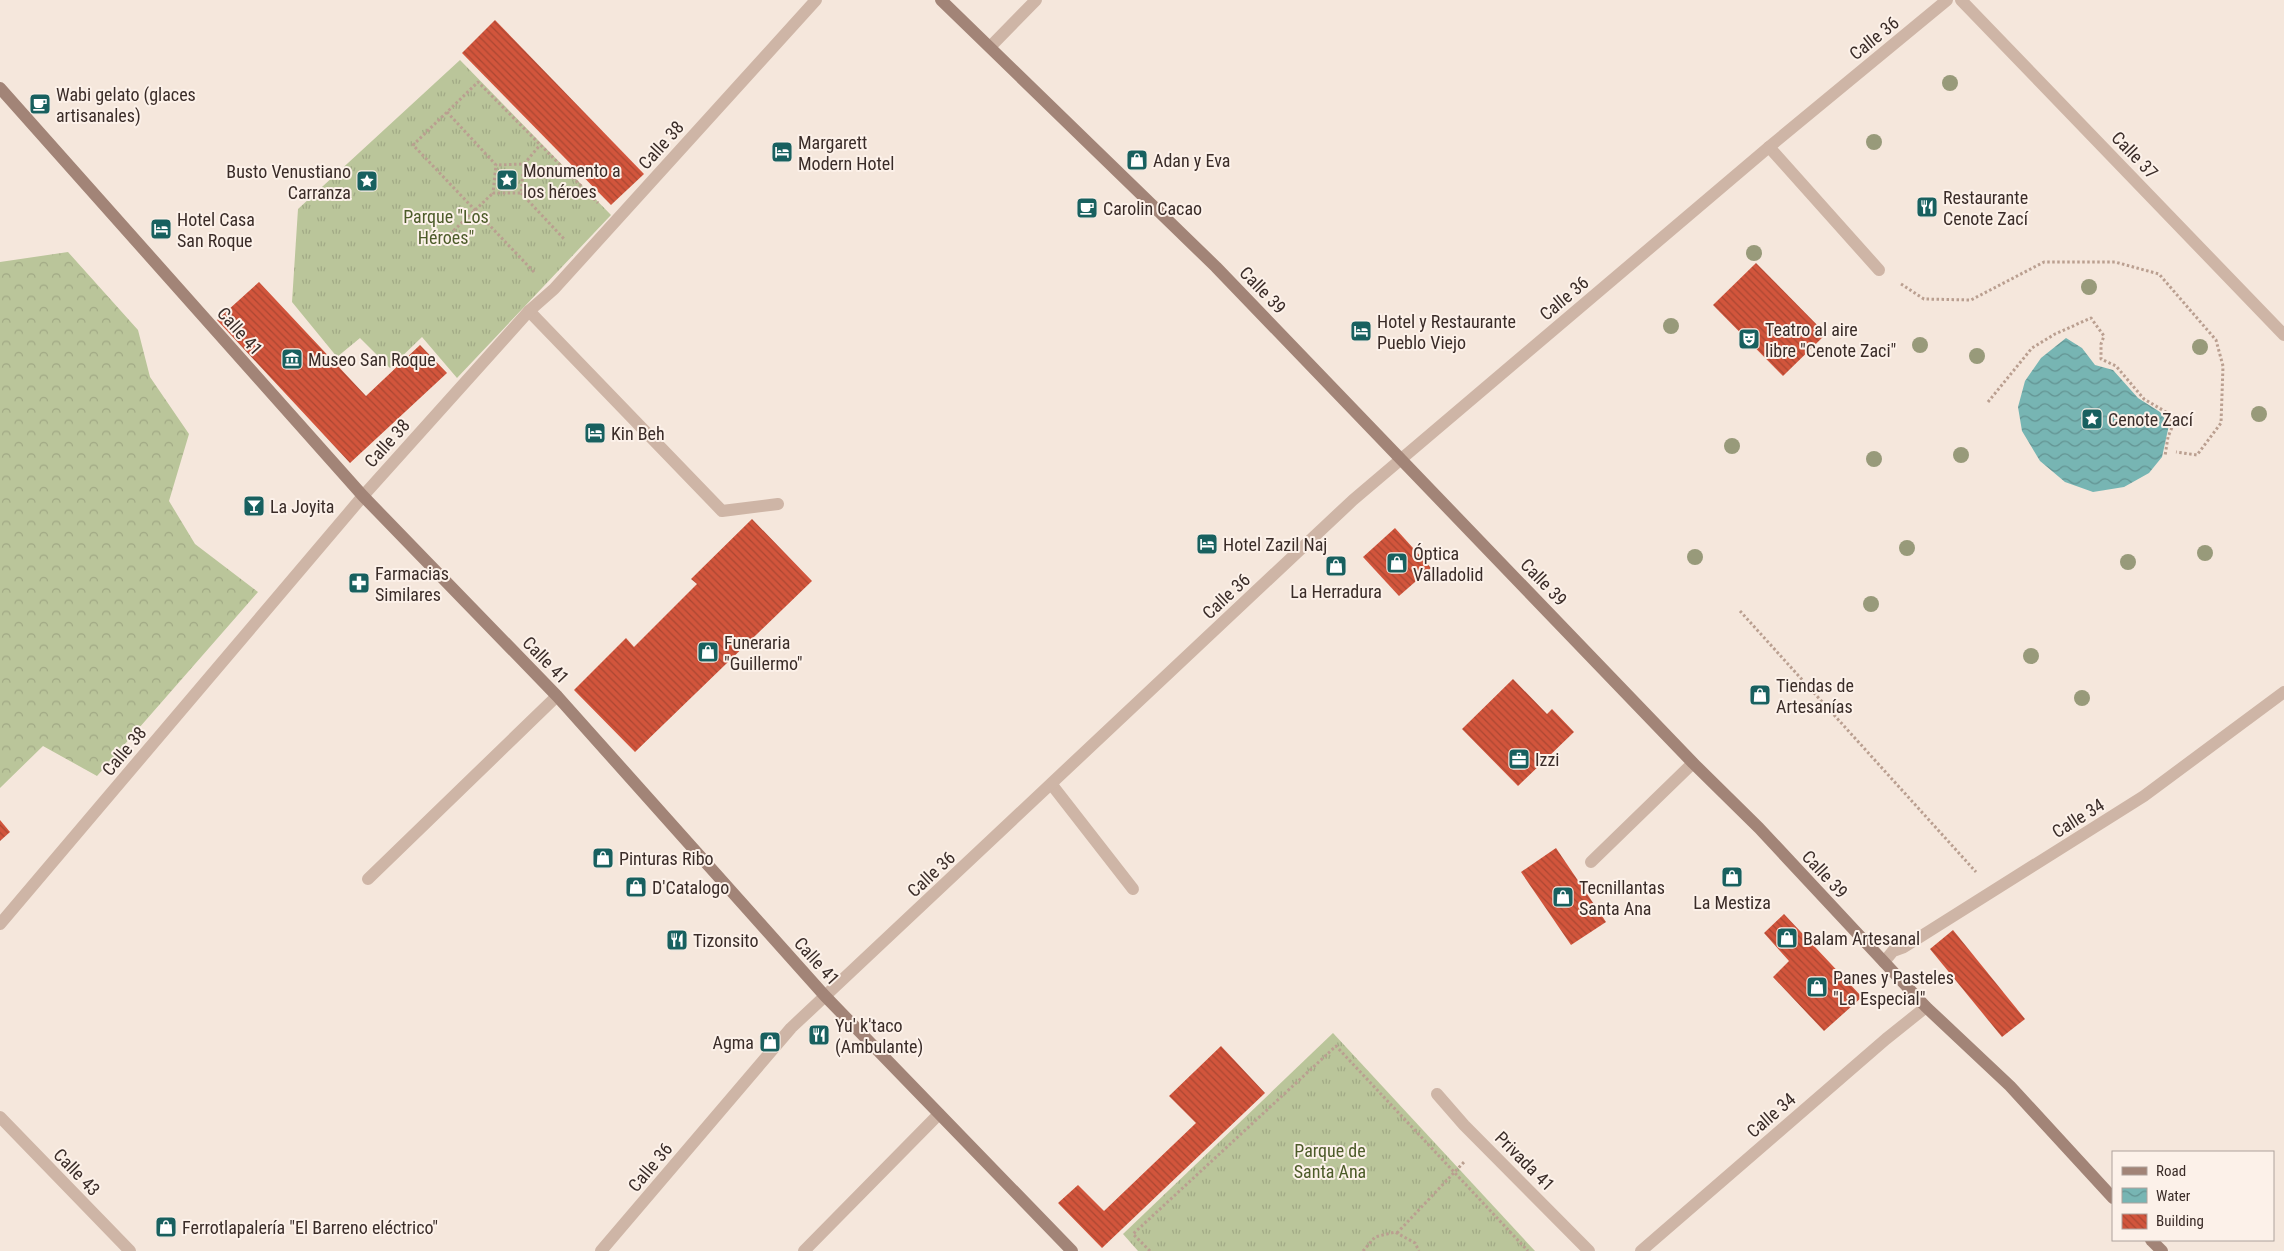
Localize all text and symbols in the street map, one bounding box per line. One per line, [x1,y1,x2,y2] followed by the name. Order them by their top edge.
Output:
[1845,12,1903,64] street label: Calle 36
[56,84,196,127] place label: Wabi gelato (glaces artisanales)
[28,92,52,116] cafe icon: Wabi gelato (glaces artisanales)
[634,117,688,173] street label: Calle 38
[2107,127,2163,183] street label: Calle 37
[798,132,894,174] place label: Margarett Modern Hotel
[770,140,794,164] hotel icon: Margarett Modern Hotel
[1125,148,1149,172] shop icon: Adan y Eva
[1153,150,1230,171] place label: Adan y Eva
[523,160,621,202] place label: Monumento a los héroes
[226,161,351,203] place label: Busto Venustiano Carranza
[495,168,519,192] place icon: Monumento a los héroes
[355,169,379,193] place icon: Busto Venustiano Carranza
[1943,187,2029,229] place label: Restaurante Cenote Zací
[1915,195,1939,219] restaurant icon: Restaurante Cenote Zací
[1075,196,1099,220] cafe icon: Carolin Cacao
[1103,198,1202,219] place label: Carolin Cacao
[403,206,489,248] park label: Parque "Los Héroes"
[177,209,255,251] place label: Hotel Casa San Roque
[149,217,173,241] hotel icon: Hotel Casa San Roque
[1235,262,1291,318] street label: Calle 39
[1535,271,1593,325] street label: Calle 36
[213,303,267,359] street label: Calle 41
[1377,311,1516,353] place label: Hotel y Restaurante Pueblo Viejo
[1349,319,1373,343] hotel icon: Hotel y Restaurante Pueblo Viejo
[1765,319,1896,361] place label: Teatro al aire libre "Cenote Zaci"
[1737,327,1761,351] theatre icon: Teatro al aire libre "Cenote Zaci"
[280,347,304,371] museum icon: Museo San Roque
[308,349,436,370] place label: Museo San Roque
[2080,407,2104,431] place icon: Cenote Zací
[2108,409,2194,430] place label: Cenote Zací
[360,415,414,471] street label: Calle 38
[583,421,607,445] hotel icon: Kin Beh
[611,423,665,444] place label: Kin Beh
[242,494,266,518] bar icon: La Joyita
[270,496,335,517] place label: La Joyita
[1195,532,1219,556] hotel icon: Hotel Zazil Naj
[1223,534,1327,555] place label: Hotel Zazil Naj
[1413,543,1483,585] place label: Óptica Valladolid
[1385,551,1409,575] shop icon: Óptica Valladolid
[1324,554,1348,578] shop icon: La Herradura
[1516,554,1572,610] street label: Calle 39
[375,563,449,605] place label: Farmacias Similares
[1198,569,1254,623] street label: Calle 36
[347,571,371,595] pharmacy icon: Farmacias Similares
[1290,581,1382,602] place label: La Herradura
[518,632,574,688] street label: Calle 41
[724,632,803,674] place label: Funeraria "Guillermo"
[696,640,720,664] shop icon: Funeraria "Guillermo"
[1776,675,1854,717] place label: Tiendas de Artesanías
[1748,683,1772,707] shop icon: Tiendas de Artesanías
[97,722,151,780] street label: Calle 38
[1507,747,1531,771] office icon: Izzi
[1535,749,1559,770] place label: Izzi
[2048,794,2108,842] street label: Calle 34
[591,846,615,870] shop icon: Pinturas Ribo
[1798,846,1852,902] street label: Calle 39
[903,847,959,901] street label: Calle 36
[619,848,714,869] place label: Pinturas Ribo
[1720,865,1744,889] shop icon: La Mestiza
[624,875,648,899] shop icon: D'Catalogo
[652,877,729,898] place label: D'Catalogo
[1579,877,1665,919] place label: Tecnillantas Santa Ana
[1551,885,1575,909] shop icon: Tecnillantas Santa Ana
[1693,892,1771,913] place label: La Mestiza
[1775,926,1799,950] shop icon: Balam Artesanal
[665,928,689,952] restaurant icon: Tizonsito
[1803,928,1920,949] place label: Balam Artesanal
[693,930,759,951] place label: Tizonsito
[790,933,844,989] street label: Calle 41
[1833,967,1954,1009] place label: Panes y Pasteles "La Especial"
[1805,975,1829,999] shop icon: Panes y Pasteles "La Especial"
[835,1015,923,1058] place label: Yu' k'taco (Ambulante)
[807,1023,831,1047] restaurant icon: Yu' k'taco (Ambulante)
[758,1030,782,1054] shop icon: Agma
[713,1032,754,1053] place label: Agma
[1742,1088,1800,1142] street label: Calle 34
[1491,1127,1559,1195] street label: Privada 41
[623,1138,677,1196] street label: Calle 36
[1294,1140,1366,1182] park label: Parque de Santa Ana
[49,1144,105,1200] street label: Calle 43
[2112,1151,2274,1241] legend
[2156,1162,2186,1180] text: Road
[2156,1187,2191,1205] text: Water
[2156,1212,2204,1230] text: Building
[154,1215,178,1239] shop icon: Ferrotlapalería "El Barreno eléctrico"
[182,1217,438,1238] place label: Ferrotlapalería "El Barreno eléctrico"

